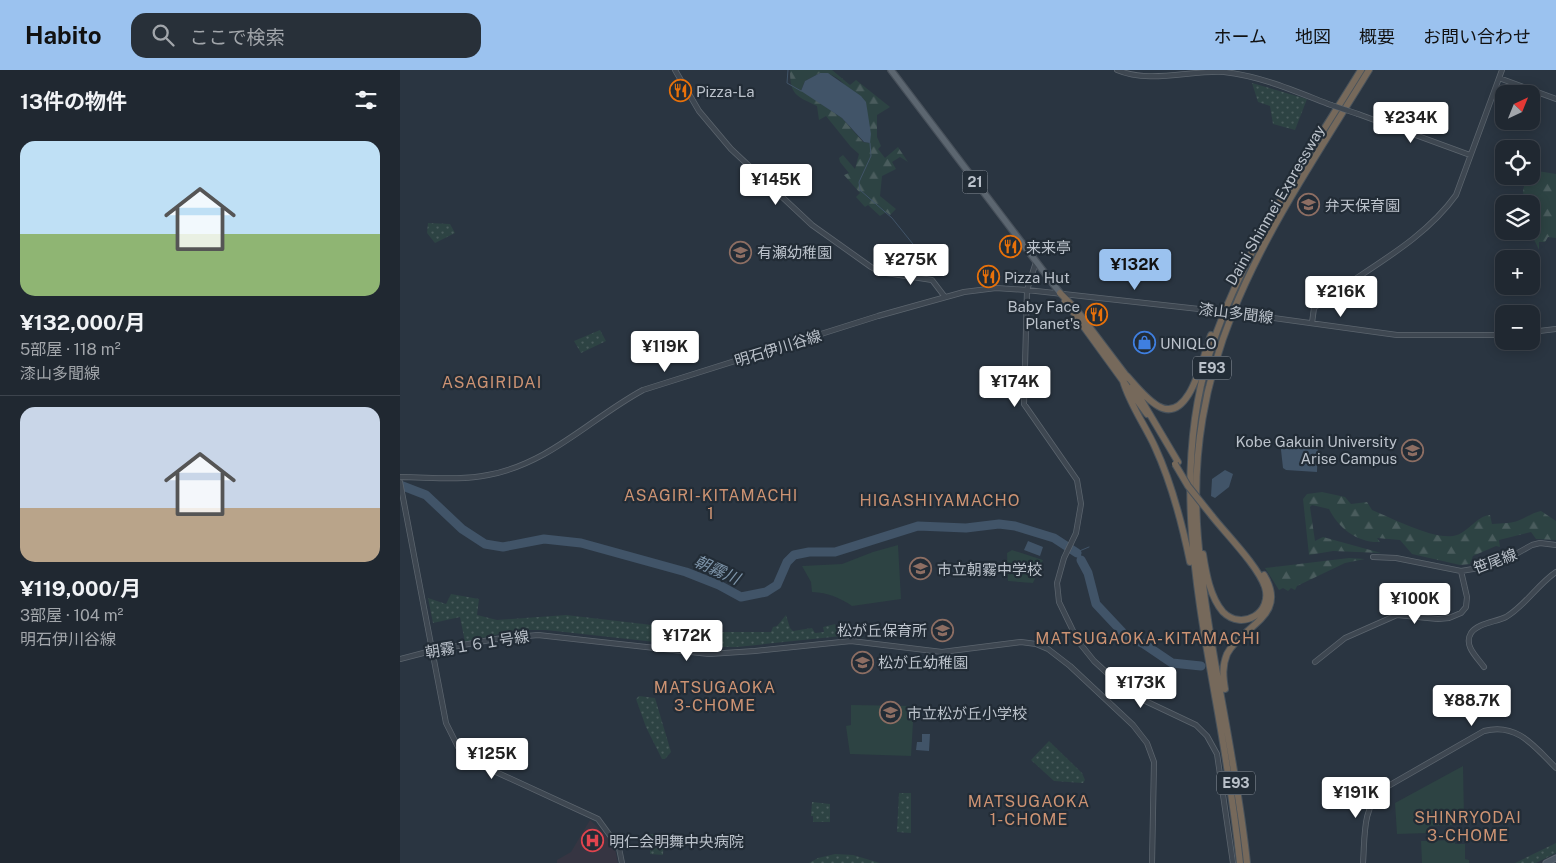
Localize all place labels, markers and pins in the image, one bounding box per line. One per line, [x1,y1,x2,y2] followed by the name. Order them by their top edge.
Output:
[668,79,692,103] restaurant icon: Pizza-La
[696,83,755,100] place label: Pizza-La
[1376,102,1446,144] pin: ¥234K
[741,164,811,206] pin: ¥145K
[1297,193,1321,217] school or university icon: 弁天保育園
[1325,197,1400,214] place label: 弁天保育園
[998,235,1022,259] restaurant icon: 来来亭
[1026,239,1071,256] place label: 来来亭
[729,240,753,264] school or university icon: 有瀬幼稚園
[757,244,832,261] place label: 有瀬幼稚園
[876,244,946,286] pin: ¥275K
[1100,248,1170,291] pin: ¥132K
[976,265,1000,289] restaurant icon: Pizza Hut
[1004,269,1070,286] place label: Pizza Hut
[1306,276,1376,318] pin: ¥216K
[1008,298,1080,332] place label: Baby Face Planet's
[1084,303,1108,327] restaurant icon: Baby Face Planet's
[630,330,700,373] pin: ¥119K
[1132,331,1156,355] shop icon: UNIQLO
[1160,335,1217,352] place label: UNIQLO
[980,366,1050,408] pin: ¥174K
[1236,433,1397,467] place label: Kobe Gakuin University Arise Campus
[1401,438,1425,462] school or university icon: Kobe Gakuin University Arise Campus
[909,557,933,581] school or university icon: 市立朝霧中学校
[937,561,1042,578] place label: 市立朝霧中学校
[1380,582,1450,625] pin: ¥100K
[931,618,955,642] school or university icon: 松が丘保育所
[652,620,722,662] pin: ¥172K
[837,622,927,639] place label: 松が丘保育所
[850,650,874,674] school or university icon: 松が丘幼稚園
[878,654,968,671] place label: 松が丘幼稚園
[1106,666,1176,709] pin: ¥173K
[1431,684,1513,727] pin: ¥88.7K
[879,701,903,725] school or university icon: 市立松が丘小学校
[907,705,1027,722] place label: 市立松が丘小学校
[457,738,527,780] pin: ¥125K
[1321,776,1391,819] pin: ¥191K
[581,829,605,853] hospital icon: 明仁会明舞中央病院
[609,833,744,850] place label: 明仁会明舞中央病院

